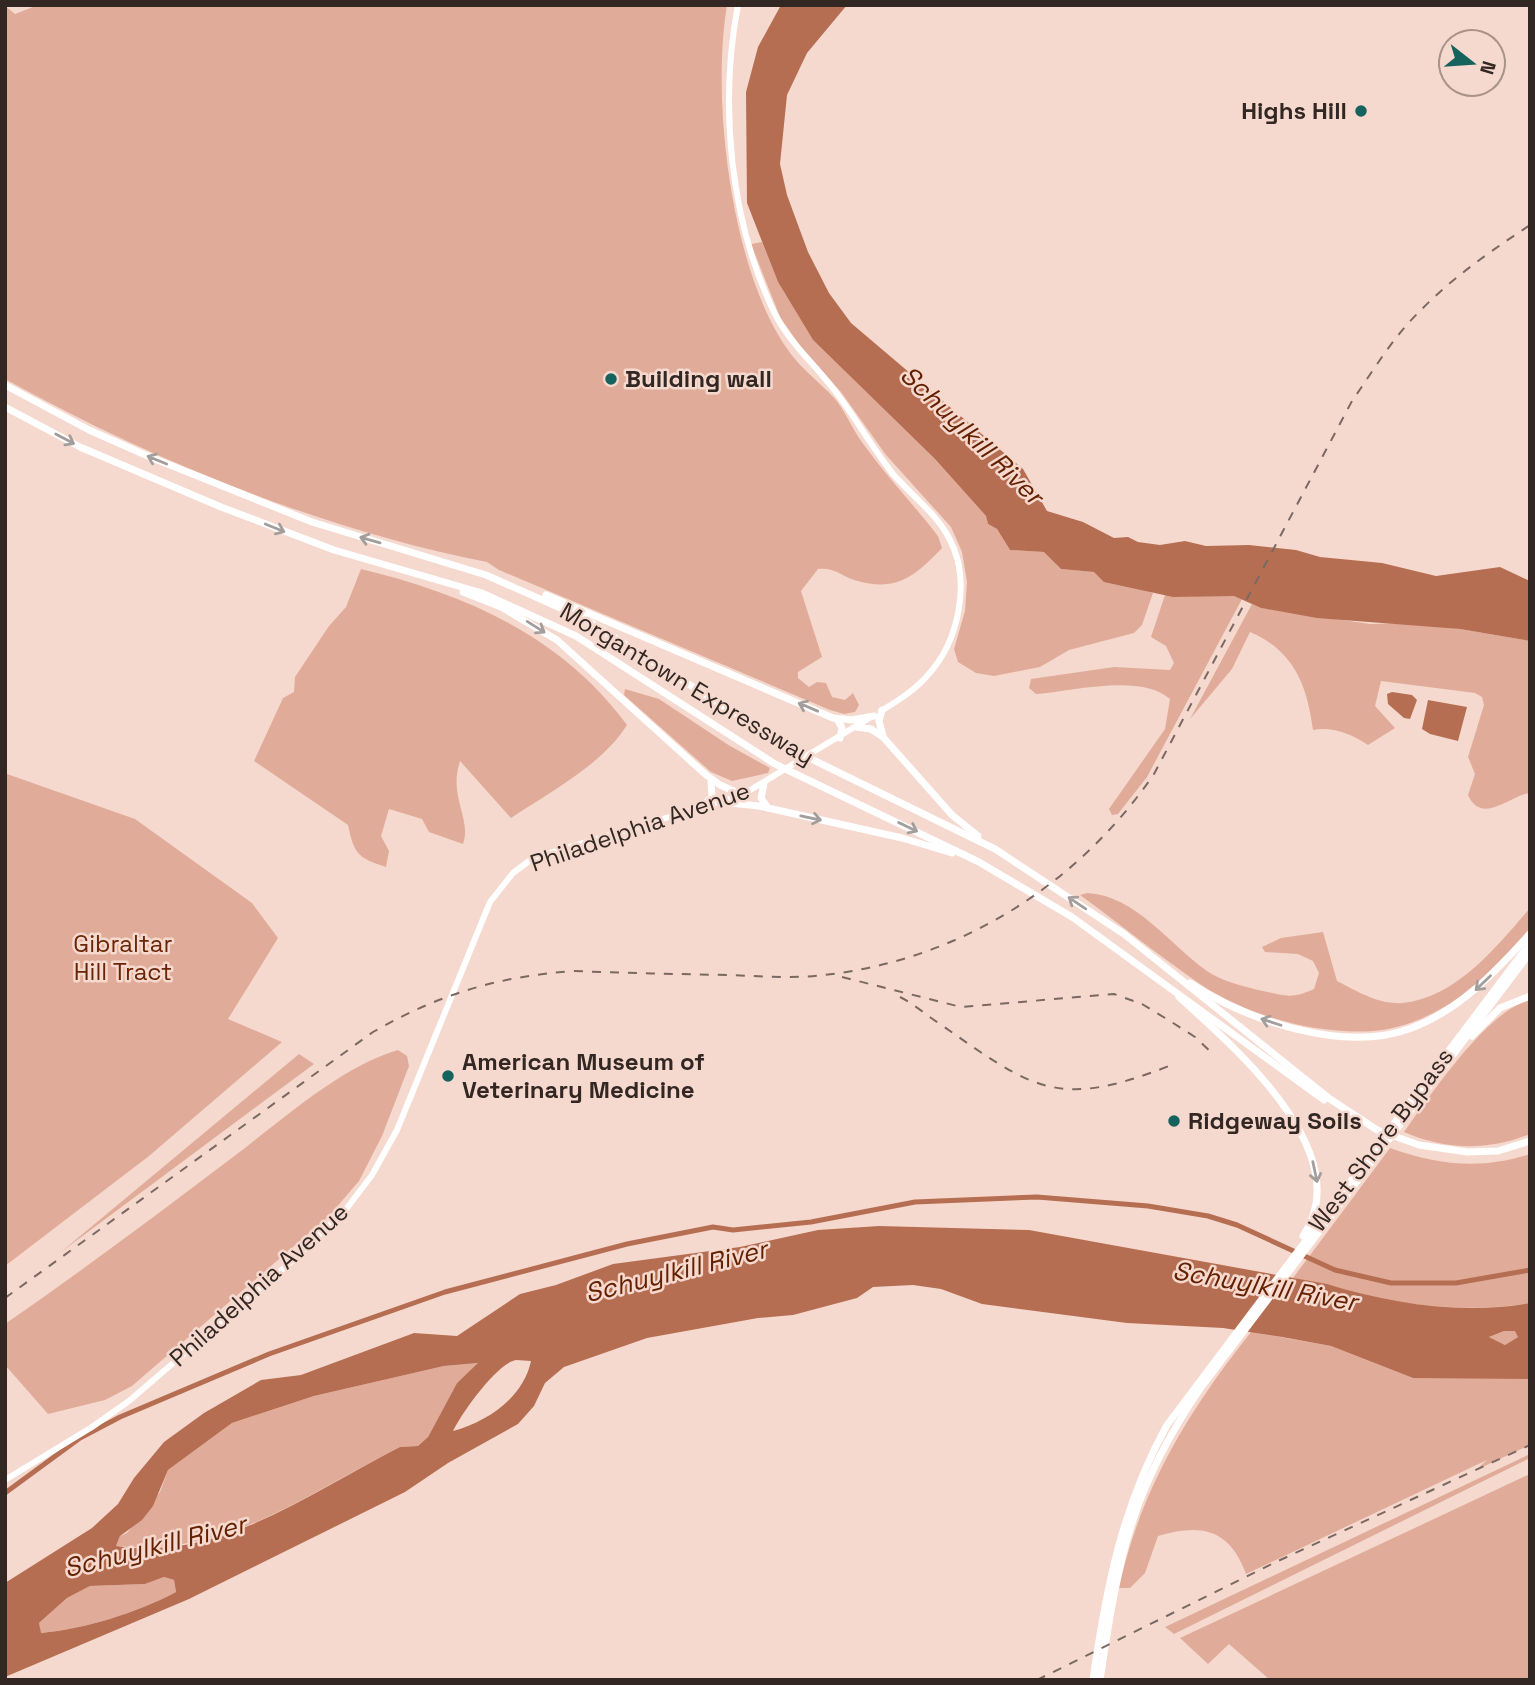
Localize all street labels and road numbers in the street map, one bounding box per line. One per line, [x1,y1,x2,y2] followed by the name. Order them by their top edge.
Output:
[554,595,820,772] street label: Morgantown Expressway
[526,774,754,879] street label: Philadelphia Avenue
[1301,1041,1460,1238] street label: West Shore Bypass
[163,1196,355,1373] street label: Philadelphia Avenue

